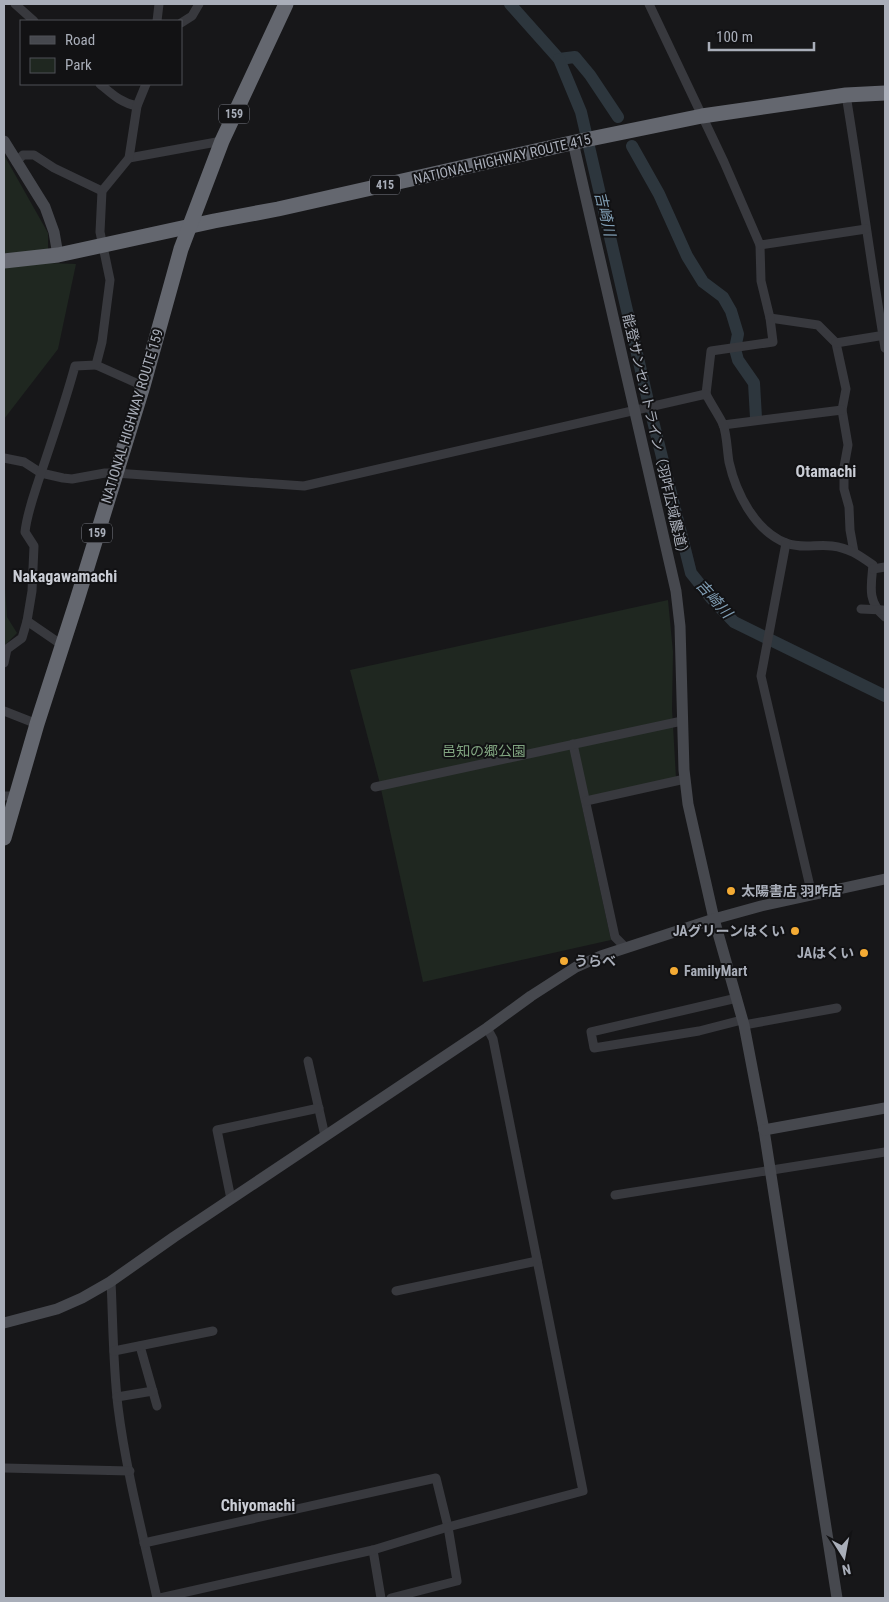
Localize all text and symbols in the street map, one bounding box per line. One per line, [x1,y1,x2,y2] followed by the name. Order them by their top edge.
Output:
[20,20,182,85] legend
[709,20,814,52] scale bar
[716,28,753,46] text: 100 m
[65,31,95,49] text: Road
[65,56,92,74] text: Park
[219,105,249,124] road number: 159
[412,131,592,187] street label: NATIONAL HIGHWAY ROUTE 415
[370,176,400,194] road number: 415
[591,190,619,240] water label: 吉崎川
[620,312,692,562] street label: 能登サンセットライン（羽咋広域農道）
[98,327,166,505] street label: NATIONAL HIGHWAY ROUTE 159
[796,462,856,481] district label: Otamachi
[82,524,112,542] road number: 159
[13,567,117,586] district label: Nakagawamachi
[692,576,737,623] water label: 吉崎川
[442,743,526,759] park label: 邑知の郷公園
[741,883,842,899] place label: 太陽書店 羽咋店
[725,885,737,897] marker: 太陽書店 羽咋店
[673,923,785,939] place label: JAグリーンはくい
[789,925,801,937] marker: JAグリーンはくい
[797,945,854,961] place label: JAはくい
[858,947,870,959] marker: JAはくい
[574,953,616,969] place label: うらべ
[558,955,570,967] marker: うらべ
[684,963,747,979] place label: FamilyMart
[668,965,680,977] marker: FamilyMart
[221,1496,295,1515] district label: Chiyomachi
[819,1532,869,1582] north arrow
[841,1561,852,1578] text: N

